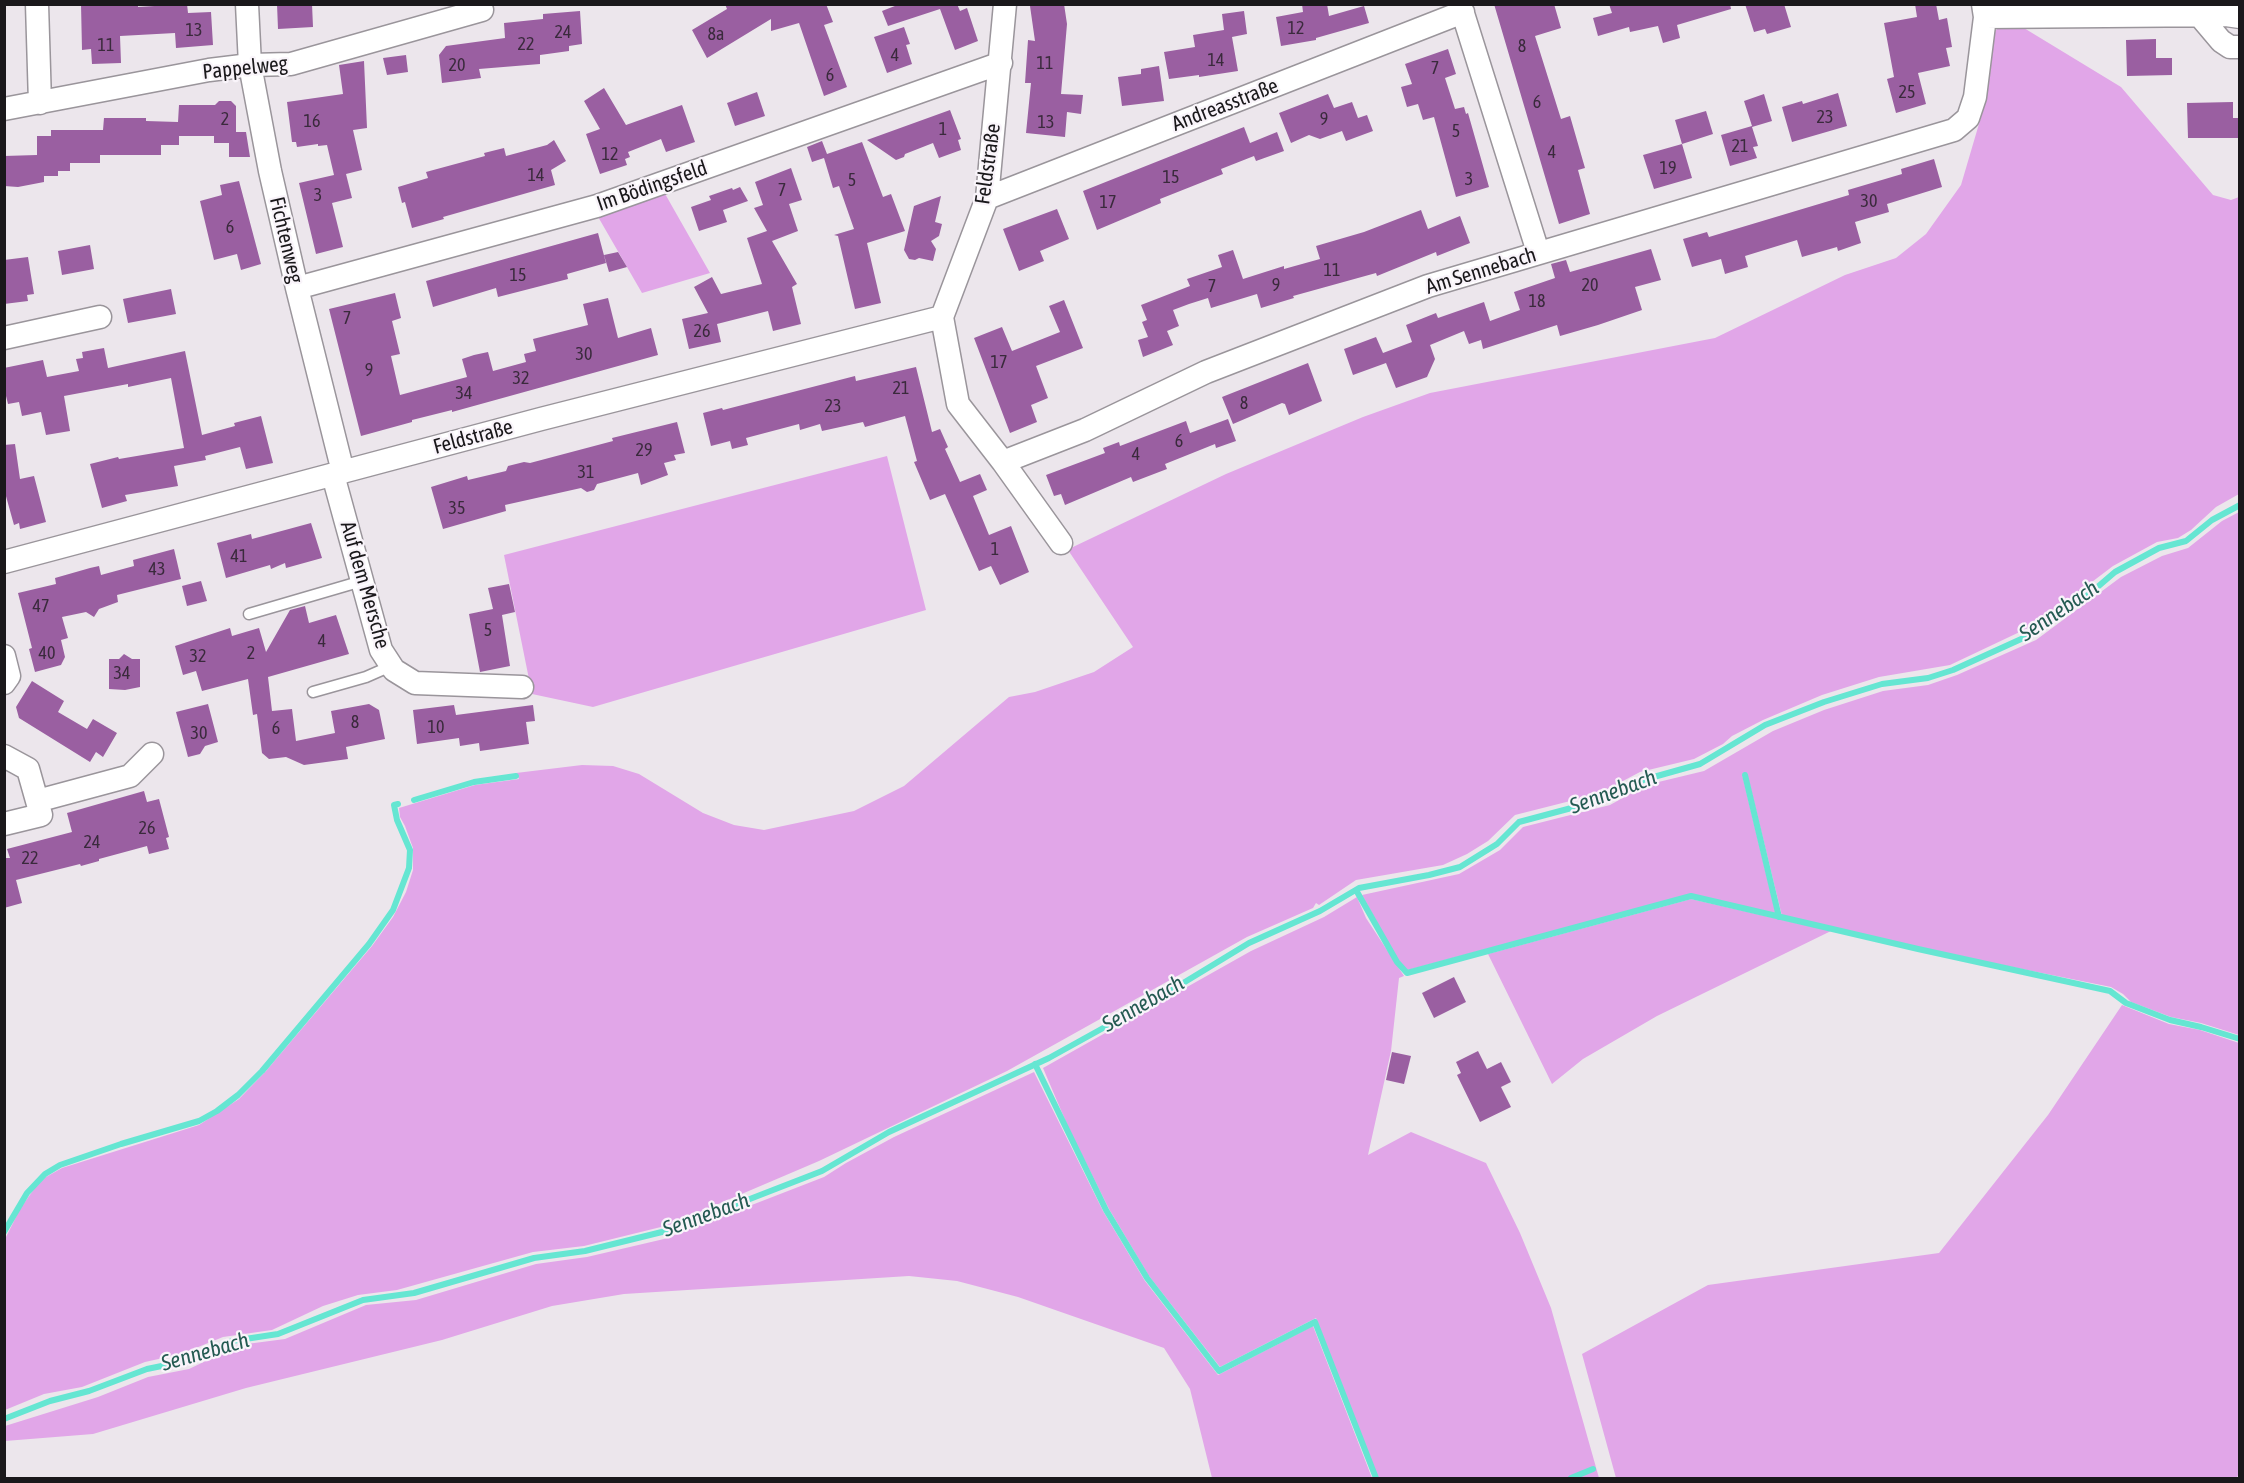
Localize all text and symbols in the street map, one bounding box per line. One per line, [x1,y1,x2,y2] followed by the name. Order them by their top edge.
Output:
[1288,17,1304,39] house number: 12
[186,19,202,41] house number: 13
[555,21,571,43] house number: 24
[708,23,724,45] house number: 8a
[518,33,534,55] house number: 22
[98,34,114,56] house number: 11
[1518,35,1526,57] house number: 8
[891,44,899,66] house number: 4
[1208,49,1224,71] house number: 14
[201,51,289,85] street label: Pappelweg
[1037,52,1053,74] house number: 11
[449,54,465,76] house number: 20
[1431,57,1439,79] house number: 7
[826,64,834,86] house number: 6
[1168,73,1282,137] street label: Andreasstraße
[1899,81,1915,103] house number: 25
[1533,91,1541,113] house number: 6
[1817,106,1833,128] house number: 23
[221,108,229,130] house number: 2
[1320,108,1328,130] house number: 9
[304,110,320,132] house number: 16
[1038,111,1054,133] house number: 13
[939,118,947,140] house number: 1
[1452,120,1460,142] house number: 5
[970,122,1006,206] street label: Feldstraße
[1732,135,1748,157] house number: 21
[1548,141,1556,163] house number: 4
[602,143,618,165] house number: 12
[593,155,711,217] street label: Im Bödingsfeld
[1660,157,1676,179] house number: 19
[528,164,544,186] house number: 14
[1163,166,1179,188] house number: 15
[1465,168,1473,190] house number: 3
[848,169,856,191] house number: 5
[778,179,786,201] house number: 7
[314,184,322,206] house number: 3
[1861,190,1877,212] house number: 30
[1100,191,1116,213] house number: 17
[264,194,308,286] street label: Fichtenweg
[226,216,234,238] house number: 6
[1423,242,1539,300] street label: Am Sennebach
[1324,259,1340,281] house number: 11
[510,264,526,286] house number: 15
[1272,274,1280,296] house number: 9
[1582,274,1598,296] house number: 20
[1208,275,1216,297] house number: 7
[1529,290,1545,312] house number: 18
[343,307,351,329] house number: 7
[694,320,710,342] house number: 26
[576,343,592,365] house number: 30
[991,351,1007,373] house number: 17
[365,359,373,381] house number: 9
[513,367,529,389] house number: 32
[893,377,909,399] house number: 21
[456,382,472,404] house number: 34
[1240,392,1248,414] house number: 8
[825,395,841,417] house number: 23
[430,414,516,460] street label: Feldstraße
[1175,430,1183,452] house number: 6
[636,439,652,461] house number: 29
[1132,443,1140,465] house number: 4
[578,461,594,483] house number: 31
[449,497,465,519] house number: 35
[335,518,395,652] street label: Auf dem Mersche
[991,538,999,560] house number: 1
[231,545,247,567] house number: 41
[149,558,165,580] house number: 43
[2014,575,2104,647] water label: Sennebach
[33,595,49,617] house number: 47
[484,619,492,641] house number: 5
[318,630,326,652] house number: 4
[39,642,55,664] house number: 40
[247,642,255,664] house number: 2
[190,645,206,667] house number: 32
[114,662,130,684] house number: 34
[351,711,359,733] house number: 8
[428,716,444,738] house number: 10
[272,717,280,739] house number: 6
[191,722,207,744] house number: 30
[1566,764,1660,820] water label: Sennebach
[139,817,155,839] house number: 26
[84,831,100,853] house number: 24
[22,847,38,869] house number: 22
[1097,970,1189,1038] water label: Sennebach
[659,1187,753,1243] water label: Sennebach
[158,1327,252,1377] water label: Sennebach

